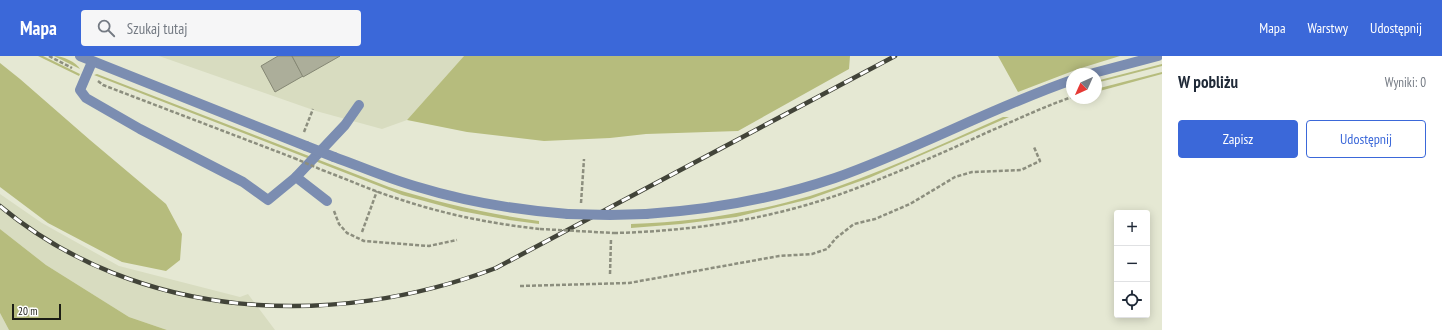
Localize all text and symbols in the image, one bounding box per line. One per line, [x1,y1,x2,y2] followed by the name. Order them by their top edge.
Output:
[81,10,361,46] search box
[20,16,57,40] text: Mapa
[95,17,117,39] icon: search
[127,19,187,38] text: Szukaj tutaj
[1259,19,1286,37] text: Mapa
[1308,19,1348,37] text: Warstwy
[1370,19,1422,37] text: Udostępnij
[1066,68,1102,104] north arrow
[1178,71,1238,93] text: W pobliżu
[1385,74,1426,91] text: Wyniki: 0
[1178,120,1298,158] button: Zapisz
[1306,120,1426,158] button: Udostępnij
[1114,210,1150,318] map controls
[1114,210,1150,246] button: +
[1114,246,1150,282] button: −
[1114,282,1150,318] button: locate
[12,302,61,321] scale bar
[18,304,37,318] text: 20 m

